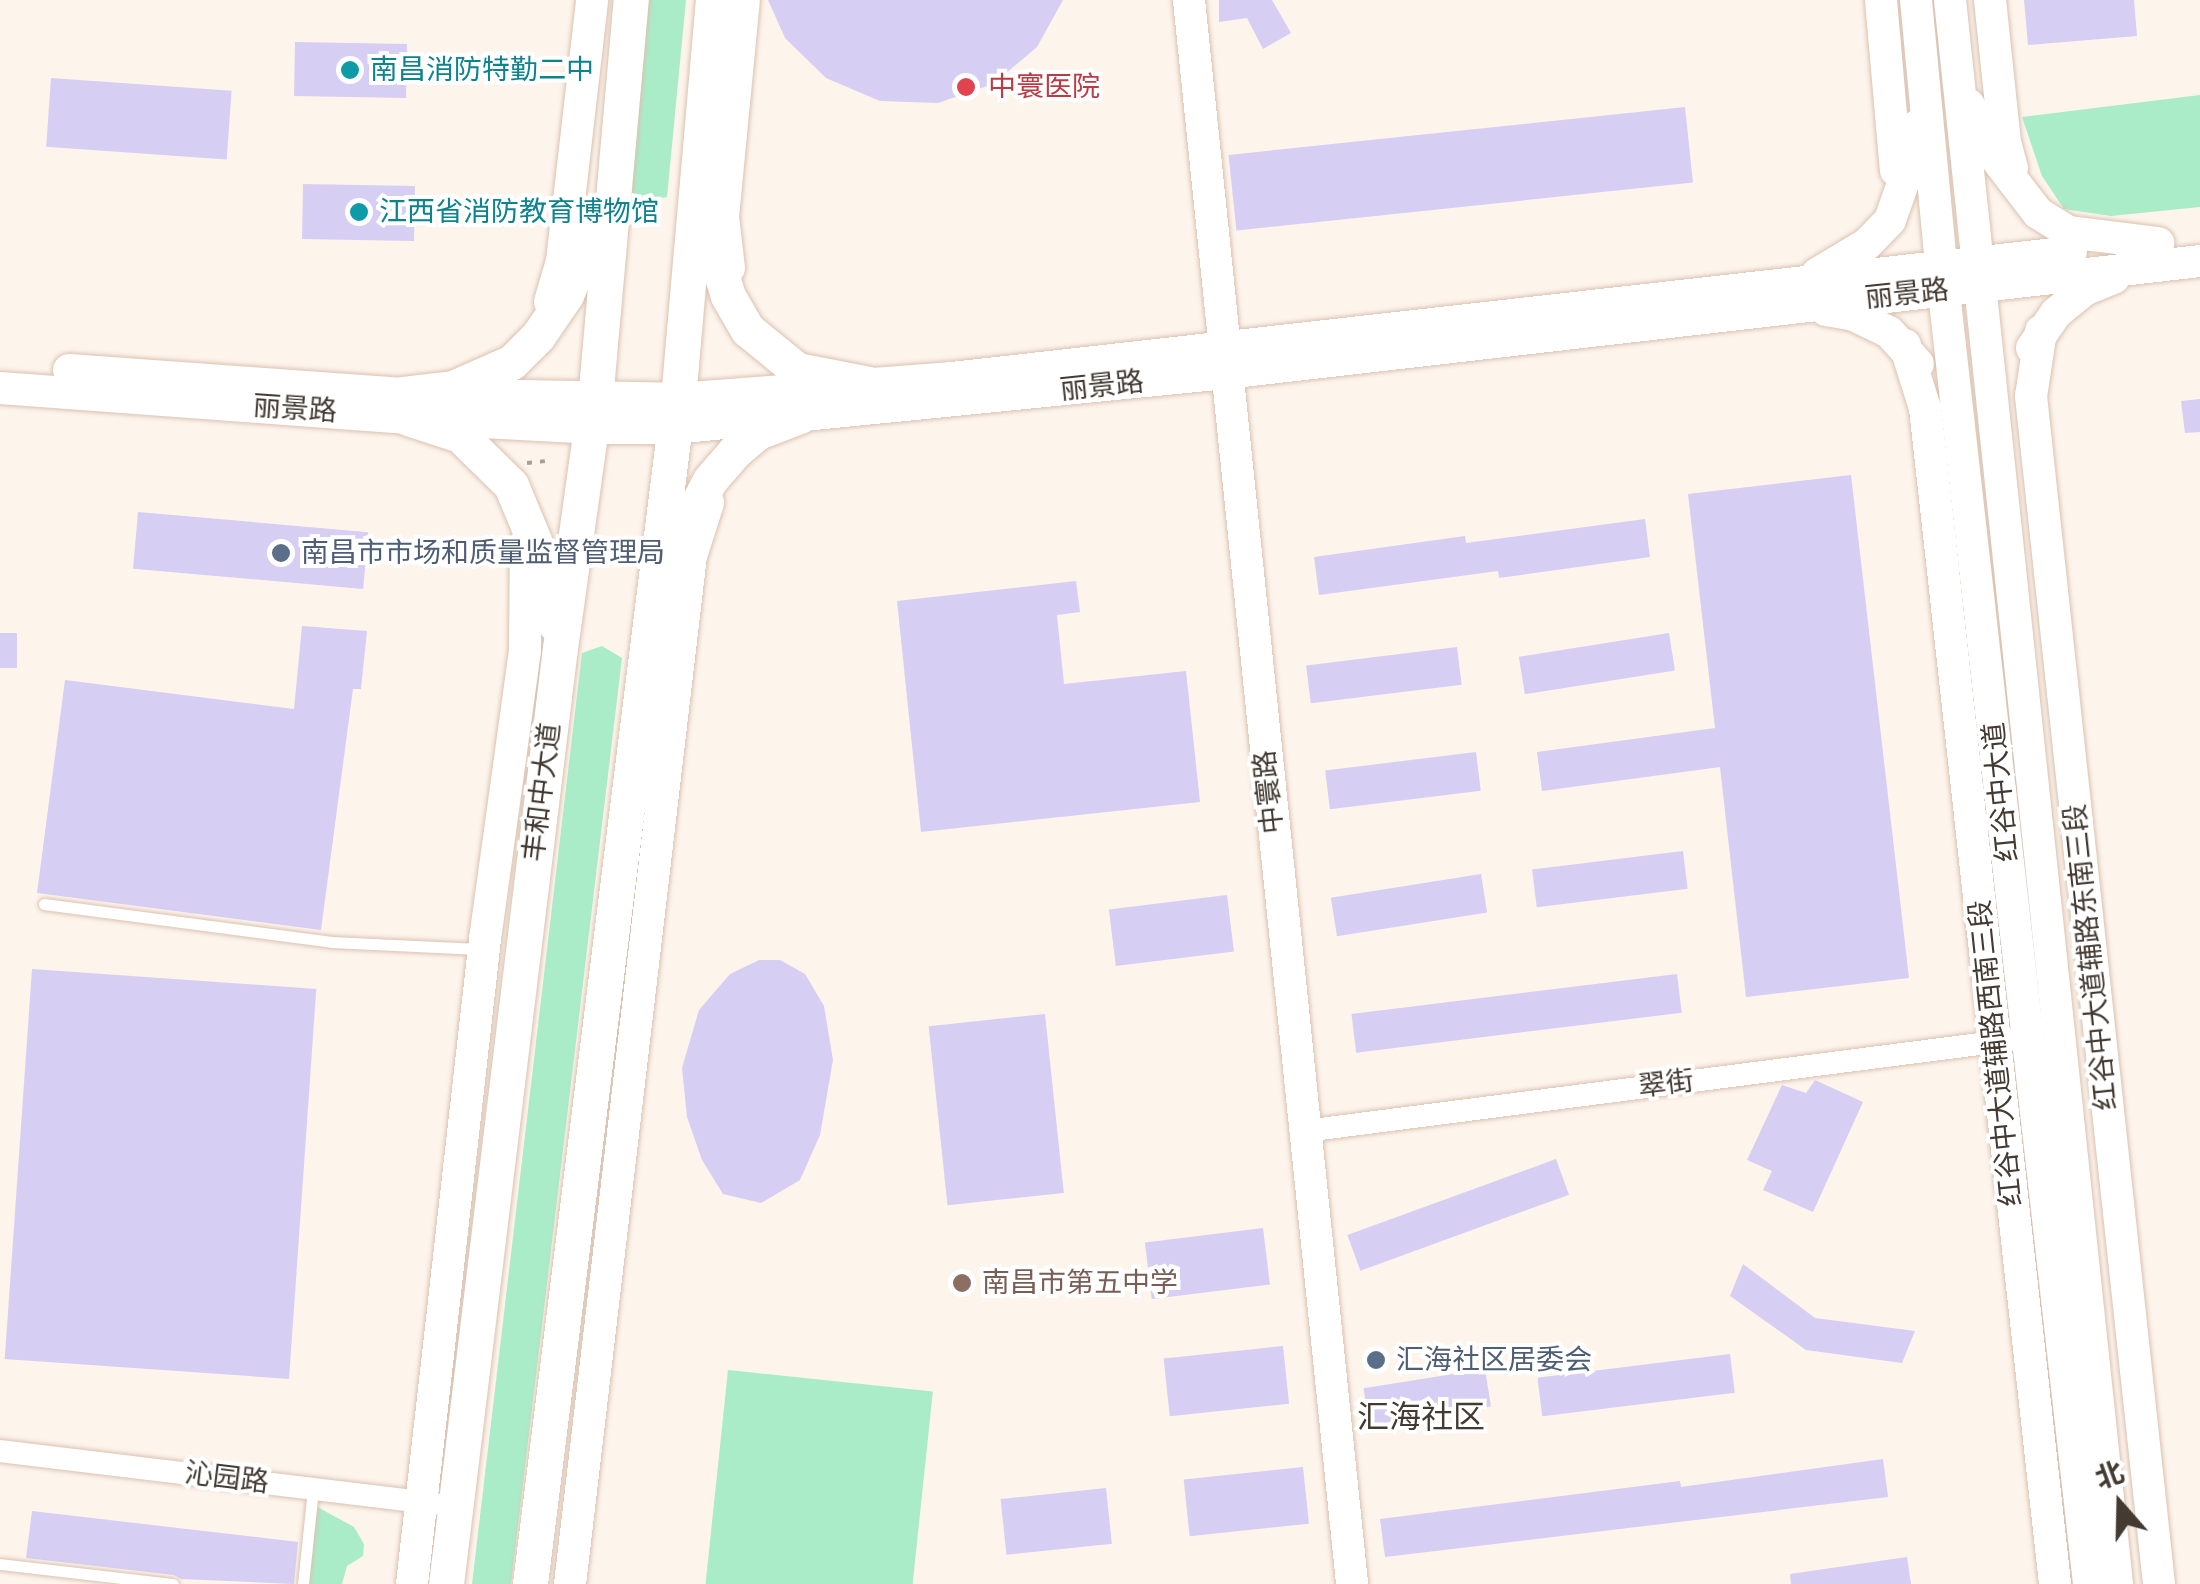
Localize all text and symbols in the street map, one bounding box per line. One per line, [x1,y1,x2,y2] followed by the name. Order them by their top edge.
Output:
[370,53,594,87] place label: 南昌消防特勤二中
[339,59,361,81] marker: 南昌消防特勤二中
[988,70,1100,104] place label: 中寰医院
[953,74,979,100] marker: 中寰医院
[379,195,659,229] place label: 江西省消防教育博物馆
[348,201,370,223] marker: 江西省消防教育博物馆
[1863,273,1951,315] street label: 丽景路
[1058,365,1146,407] street label: 丽景路
[252,389,338,429] street label: 丽景路
[301,536,665,570] place label: 南昌市市场和质量监督管理局
[270,542,292,564] marker: 南昌市市场和质量监督管理局
[517,720,567,864] street label: 丰和中大道
[1977,721,2025,863] street label: 红谷中大道
[1248,748,1290,836] street label: 中寰路
[2058,802,2124,1112] street label: 红谷中大道辅路东南三段
[1963,898,2029,1208] street label: 红谷中大道辅路西南三段
[1636,1064,1696,1104] street label: 翠街
[982,1266,1178,1300] place label: 南昌市第五中学
[951,1272,973,1294] marker: 南昌市第五中学
[1396,1343,1592,1377] place label: 汇海社区居委会
[1365,1349,1387,1371] marker: 汇海社区居委会
[1357,1398,1485,1436] district label: 汇海社区
[2070,1454,2170,1554] north arrow
[2091,1455,2128,1496] text: 北
[183,1456,271,1500] street label: 沁园路

